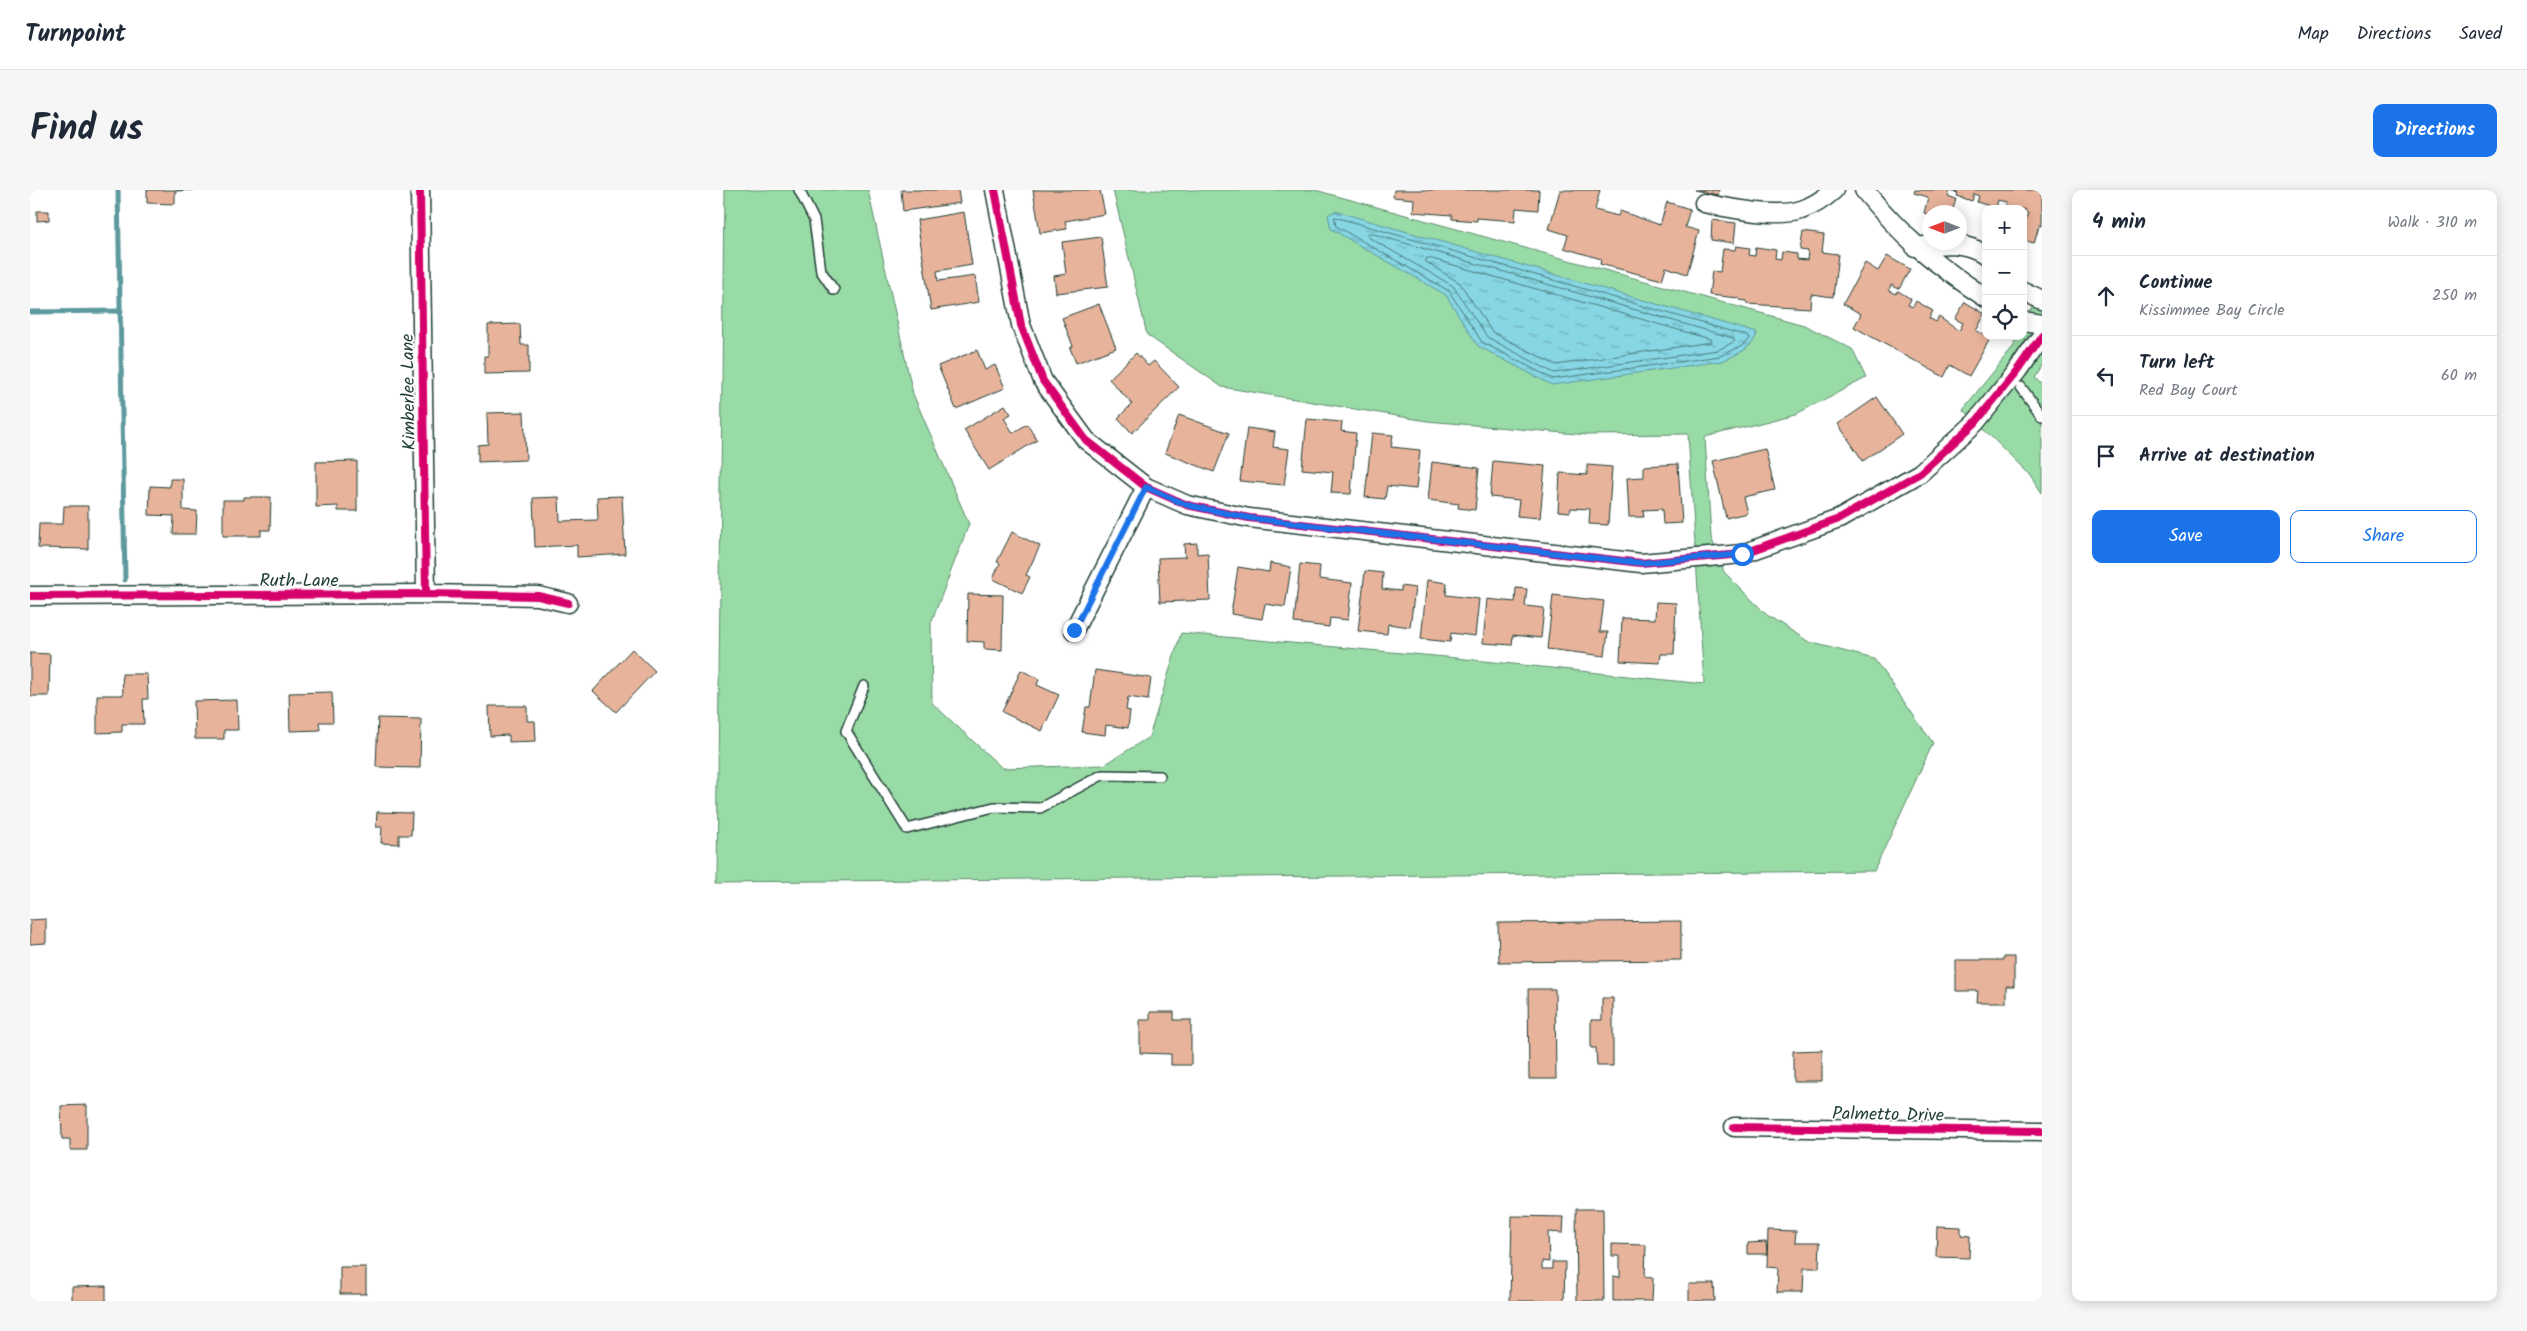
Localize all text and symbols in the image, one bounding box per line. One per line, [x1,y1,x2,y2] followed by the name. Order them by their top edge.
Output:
[25,15,126,54] text: Turnpoint
[2297,20,2329,49] text: Map
[2357,20,2431,49] text: Directions
[2459,20,2502,49] text: Saved
[30,102,143,158] text: Find us
[2373,104,2497,157] button: Directions
[1922,205,1967,250] north arrow
[1982,205,2027,340] map controls
[1982,205,2027,250] button: +
[2092,206,2146,239] text: 4 min
[2388,210,2477,235] text: Walk · 310 m
[1982,250,2027,295] button: −
[2139,268,2212,298] text: Continue
[2092,282,2120,310] icon: ahead
[2432,283,2477,308] text: 250 m
[1982,295,2027,340] button: locate
[2139,298,2285,323] text: Kissimmee Bay Circle
[394,333,425,450] street label: Kimberlee Lane
[2139,348,2214,378] text: Turn left
[2092,362,2120,390] icon: left
[2441,363,2477,388] text: 60 m
[2139,378,2238,403] text: Red Bay Court
[2139,441,2315,471] text: Arrive at destination
[2092,442,2120,470] icon: arrive
[2092,510,2280,563] button: Save
[2290,510,2477,563] button: Share
[1731,543,1754,566] route start
[260,567,338,596] street label: Ruth Lane
[1063,619,1086,642] route end
[1832,1100,1944,1131] street label: Palmetto Drive

